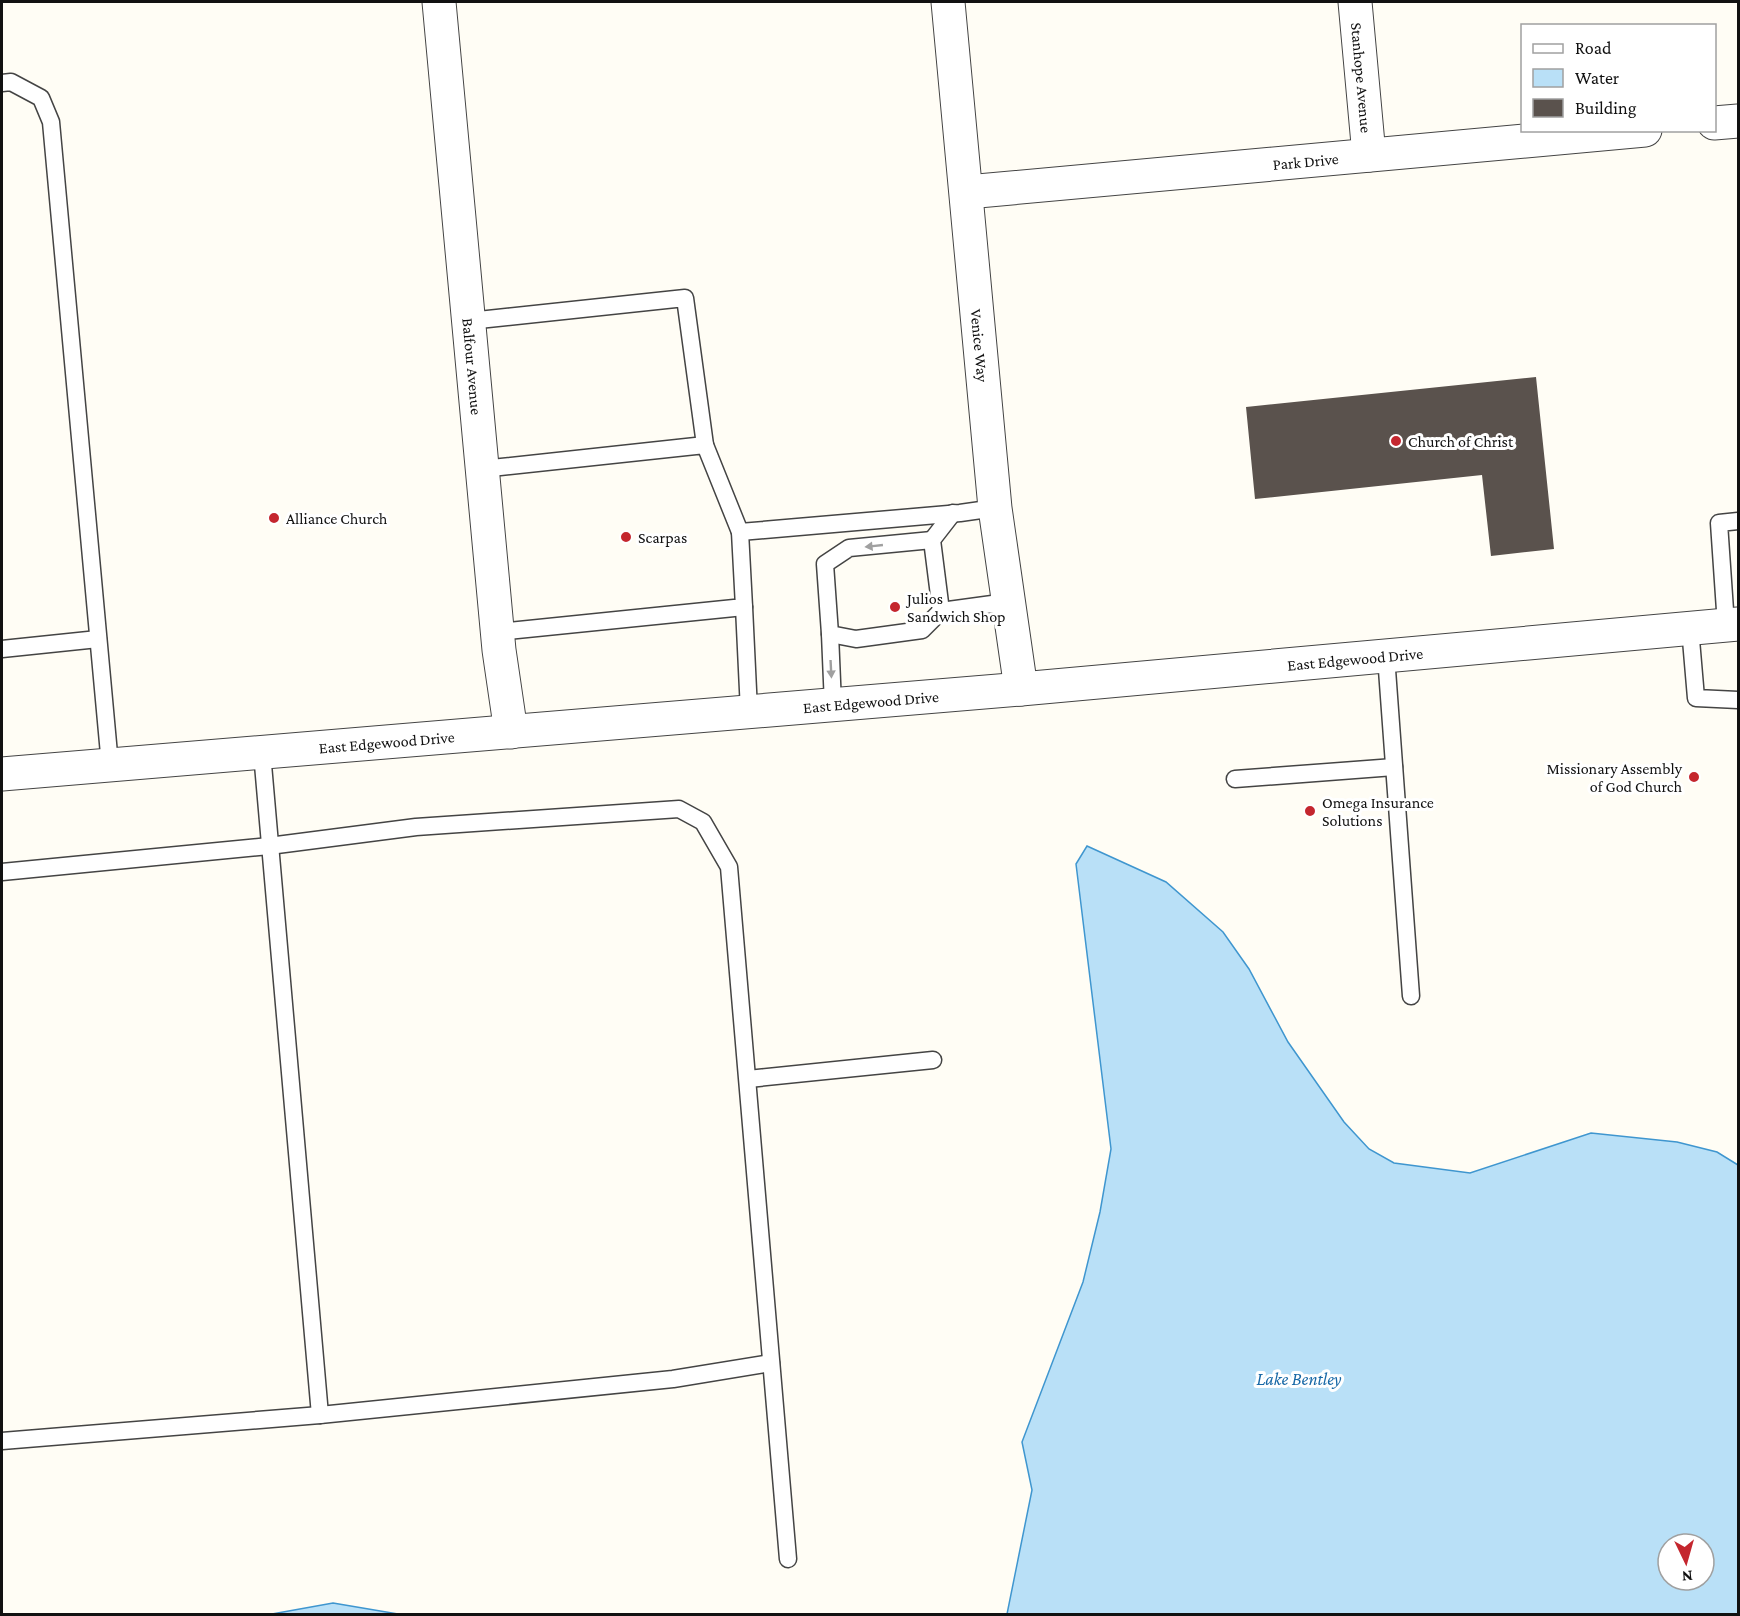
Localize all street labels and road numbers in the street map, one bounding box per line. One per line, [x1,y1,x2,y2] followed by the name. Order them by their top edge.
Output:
[1348,22,1375,134] street label: Stanhope Avenue
[1272,150,1339,173] street label: Park Drive
[968,308,992,384] street label: Venice Way
[460,317,486,416] street label: Balfour Avenue
[1287,644,1424,673] street label: East Edgewood Drive
[802,687,940,716] street label: East Edgewood Drive
[318,728,455,756] street label: East Edgewood Drive

